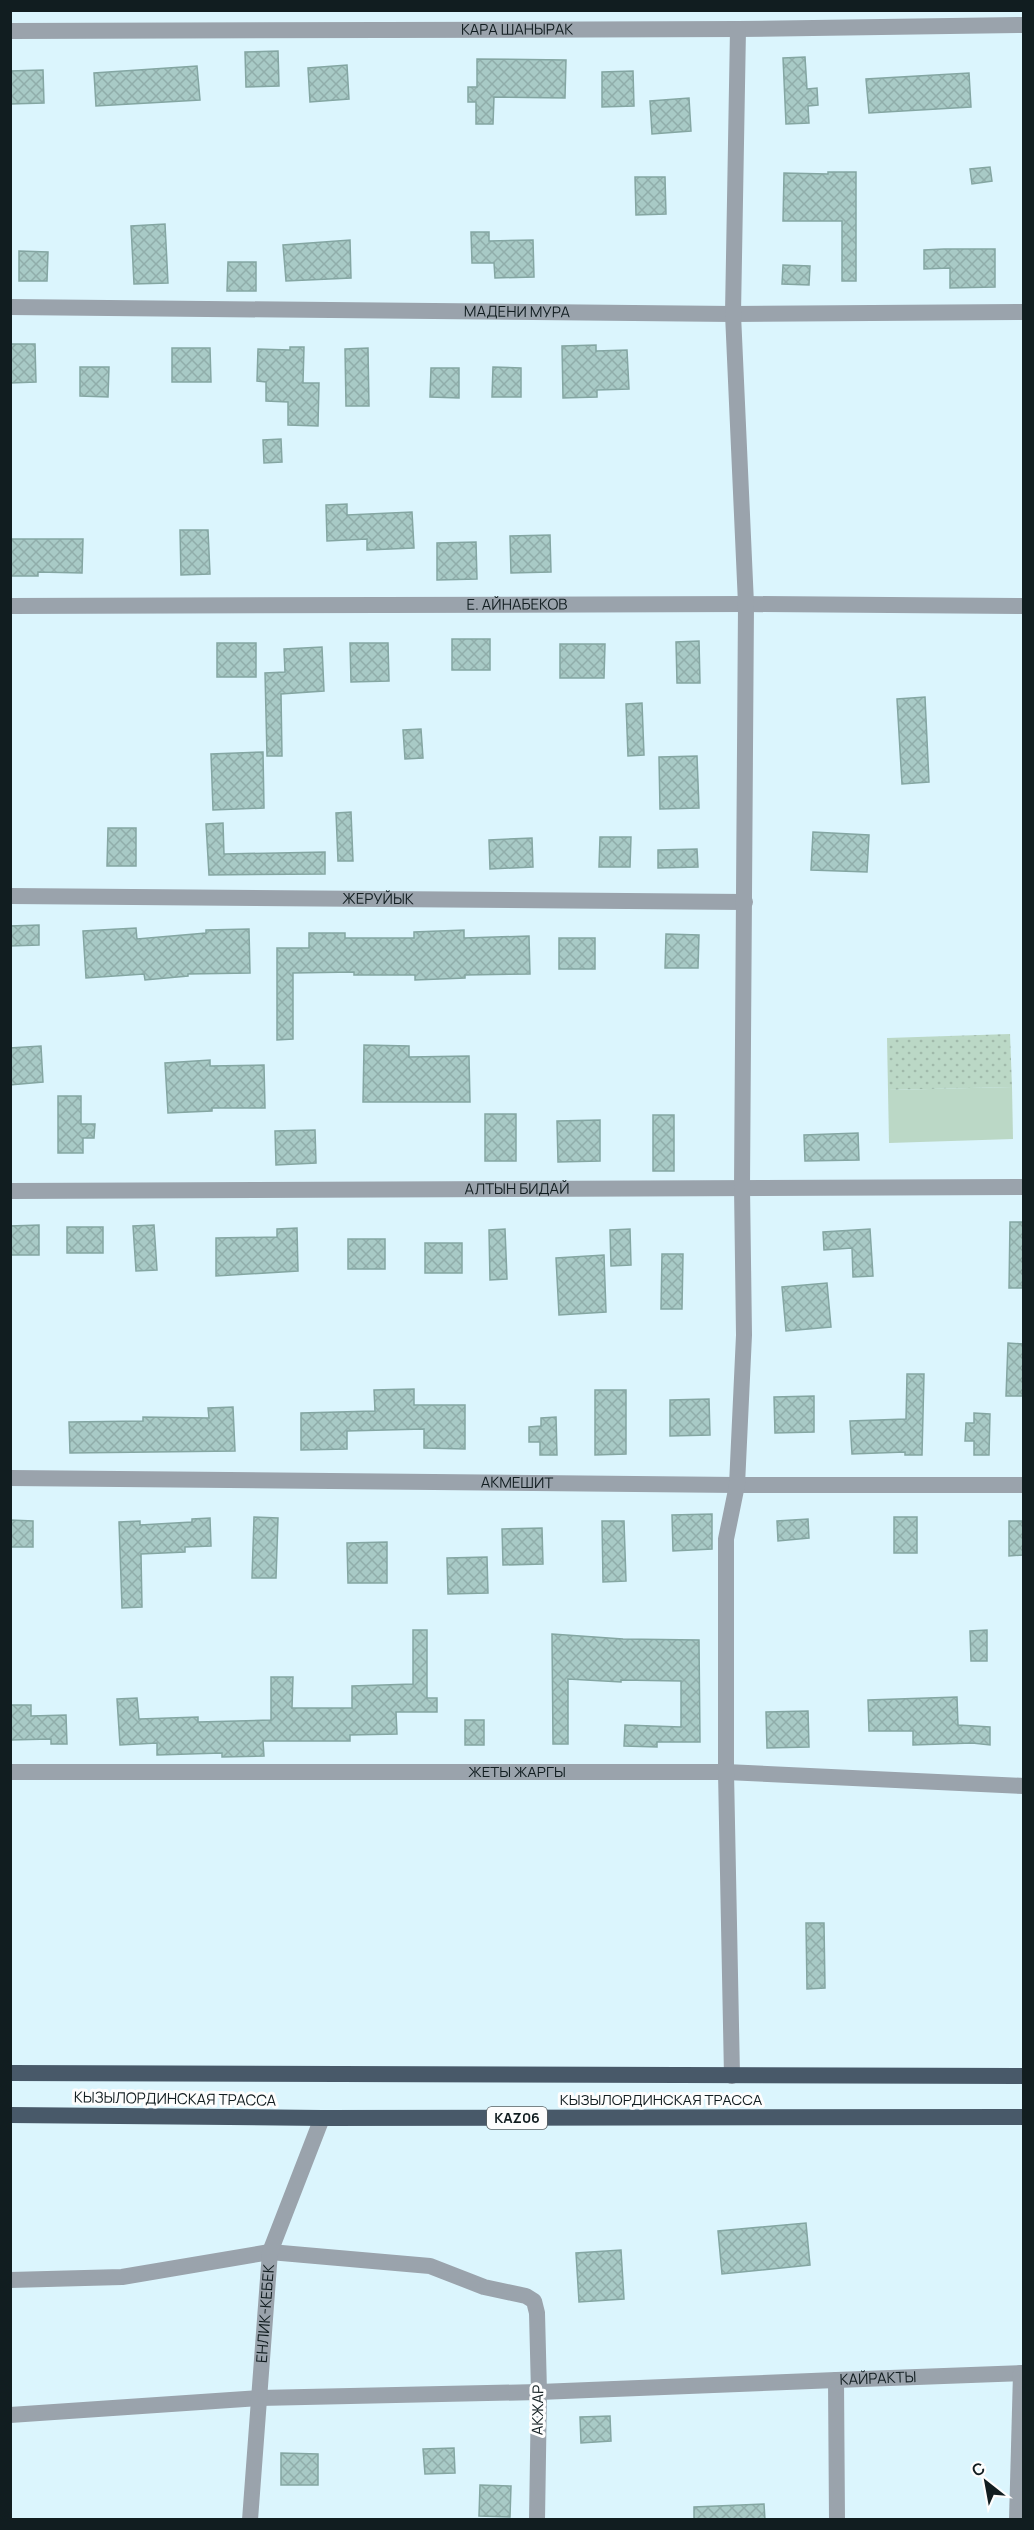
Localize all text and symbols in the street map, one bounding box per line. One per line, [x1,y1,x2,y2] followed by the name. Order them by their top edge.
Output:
[461,18,573,40] street label: КАРА ШАНЫРАК
[464,300,571,322] street label: МАДЕНИ МУРА
[466,593,568,615] street label: Е. АЙНАБЕКОВ
[342,888,414,909] street label: ЖЕРУЙЫК
[465,1178,569,1199] street label: АЛТЫН БИДАЙ
[481,1472,553,1493] street label: АКМЕШИТ
[468,1761,566,1782] street label: ЖЕТЫ ЖАРГЫ
[74,2086,277,2111] street label: КЫЗЫЛОРДИНСКАЯ ТРАССА
[560,2089,763,2110] street label: КЫЗЫЛОРДИНСКАЯ ТРАССА
[487,2107,547,2129] road number: KАZ06
[251,2263,279,2364] street label: ЕНЛИК-КЕБЕК
[839,2366,917,2390] street label: КАЙРАКТЫ
[527,2385,548,2435] street label: АКЖАР
[956,2452,1016,2512] north arrow
[968,2457,989,2482] text: С

